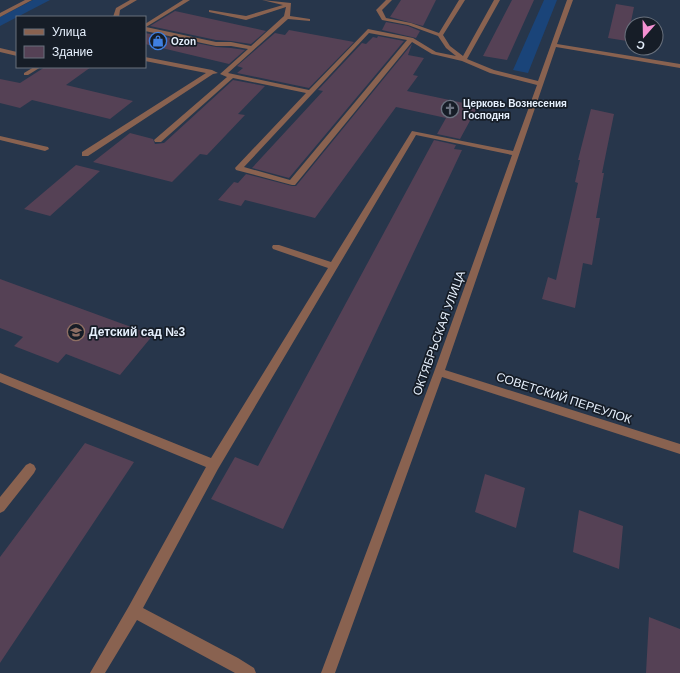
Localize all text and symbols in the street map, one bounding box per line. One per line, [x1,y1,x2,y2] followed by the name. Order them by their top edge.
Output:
[16,16,146,68] legend
[624,16,664,56] north arrow
[52,25,86,39] text: Улица
[148,31,168,51] shop icon: Ozon
[171,36,196,47] place label: Ozon
[635,38,646,52] text: С
[52,45,93,59] text: Здание
[463,98,567,121] place label: Церковь Вознесения Господня
[440,99,460,119] church icon: Церковь Вознесения Господня
[410,269,468,397] street label: ОКТЯБРЬСКАЯ УЛИЦА
[66,322,86,342] school or university icon: Детский сад №3
[89,325,186,339] place label: Детский сад №3
[495,369,634,427] street label: СОВЕТСКИЙ ПЕРЕУЛОК

